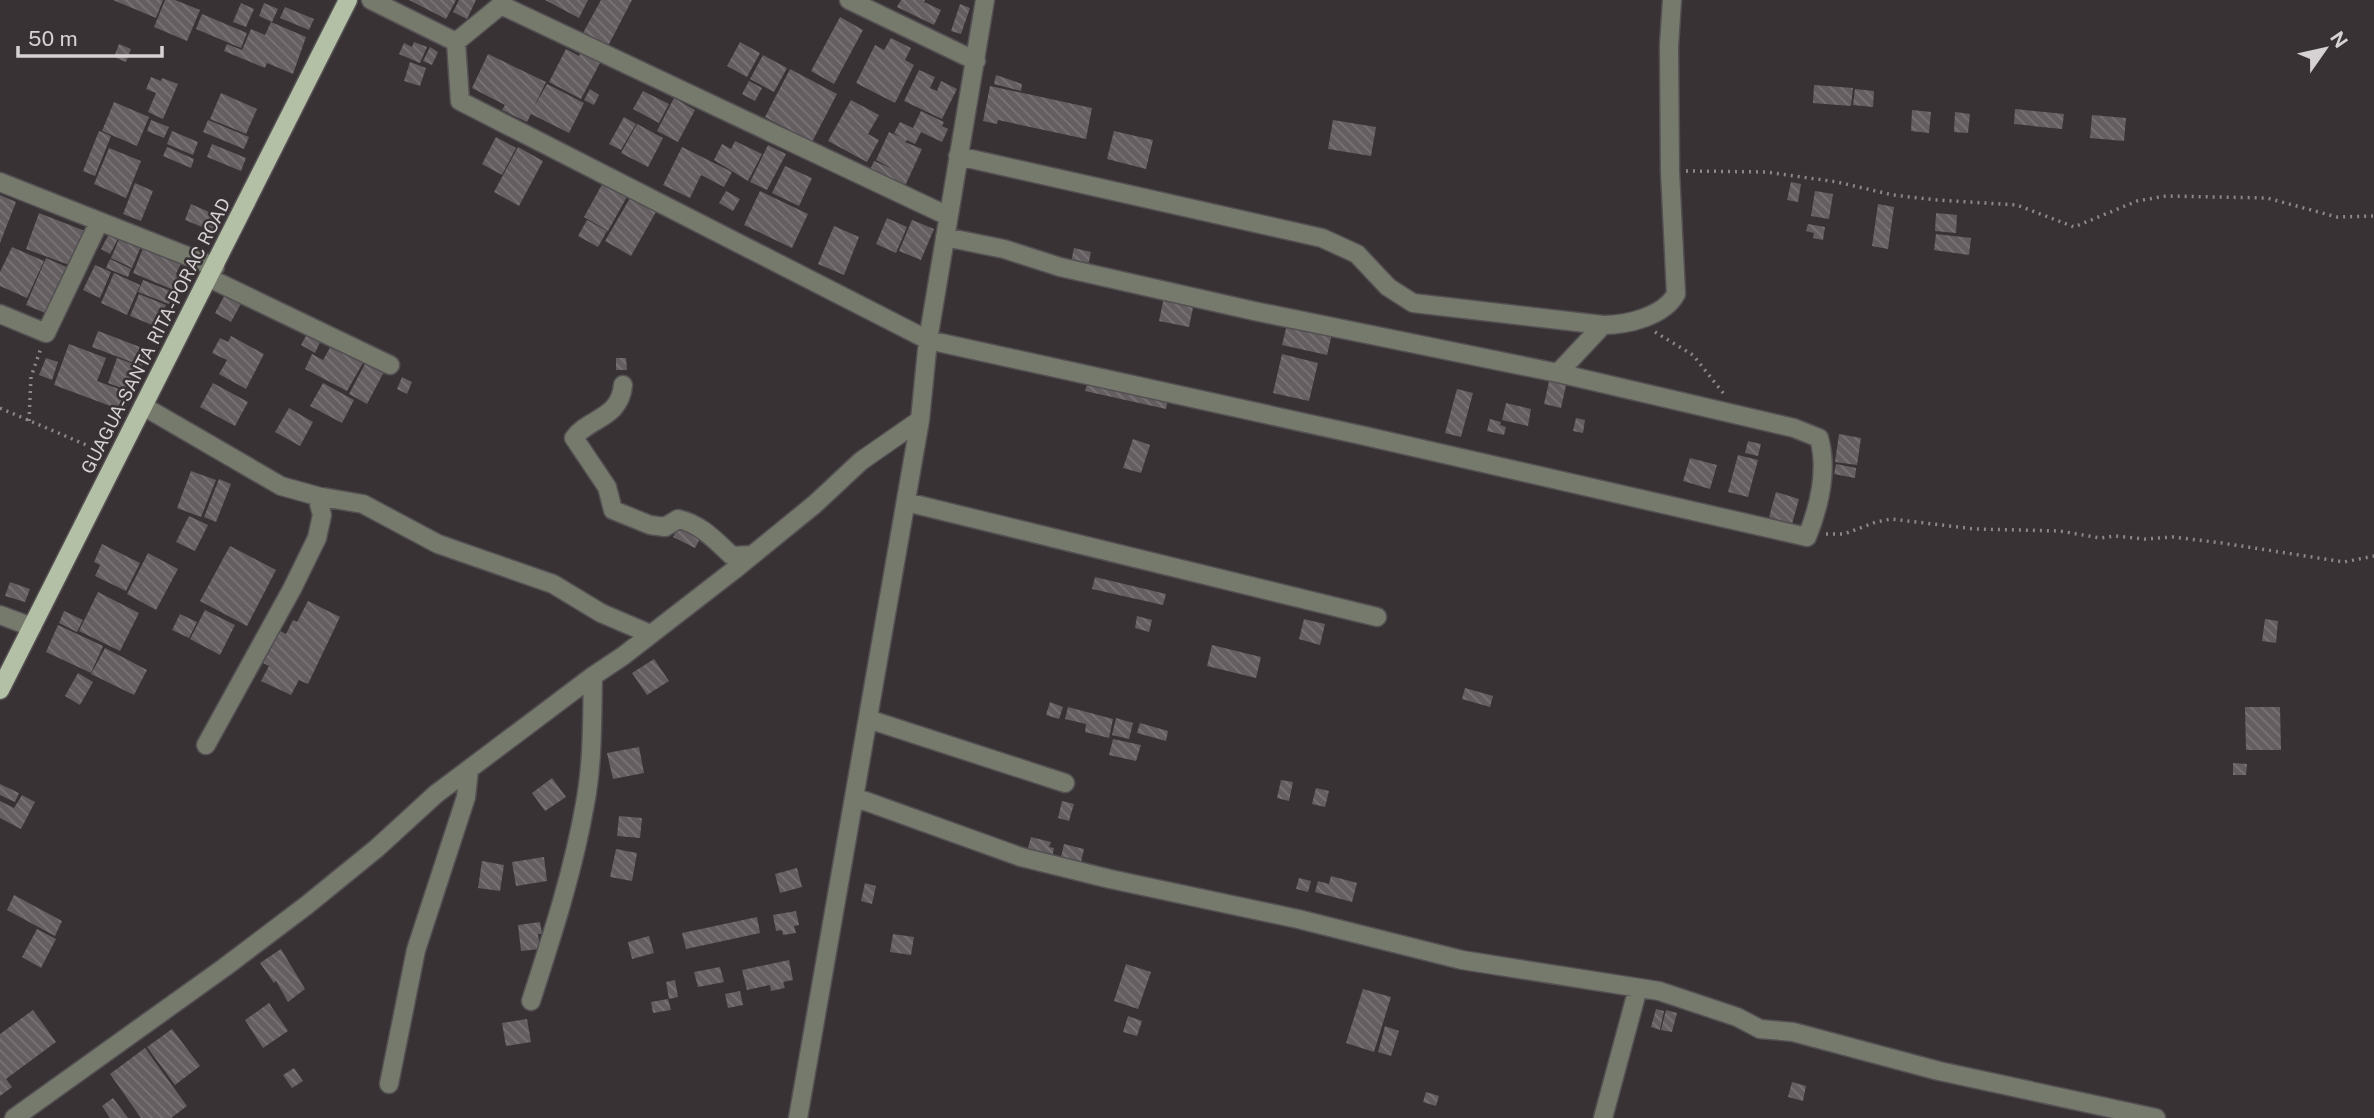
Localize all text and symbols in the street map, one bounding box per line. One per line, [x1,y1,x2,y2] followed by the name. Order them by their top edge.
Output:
[18,14,161,58] scale bar
[2290,14,2360,84] north arrow
[28,26,78,51] text: 50 m
[2326,27,2352,52] text: N
[77,194,235,477] street label: GUAGUA-SANTA RITA-PORAC ROAD

